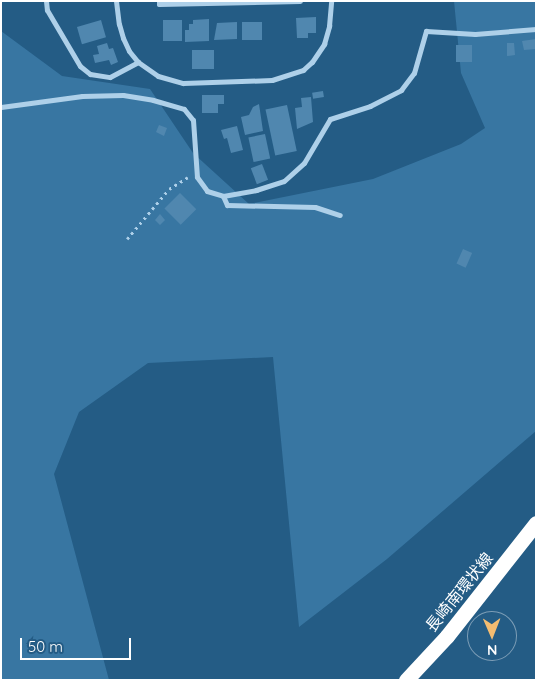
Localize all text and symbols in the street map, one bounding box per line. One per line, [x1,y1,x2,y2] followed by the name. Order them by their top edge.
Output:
[421,549,497,635] street label: 長崎南環状線
[467,611,517,661] north arrow
[22,628,134,660] scale bar
[28,637,63,656] text: 50 m
[487,641,498,659] text: N

